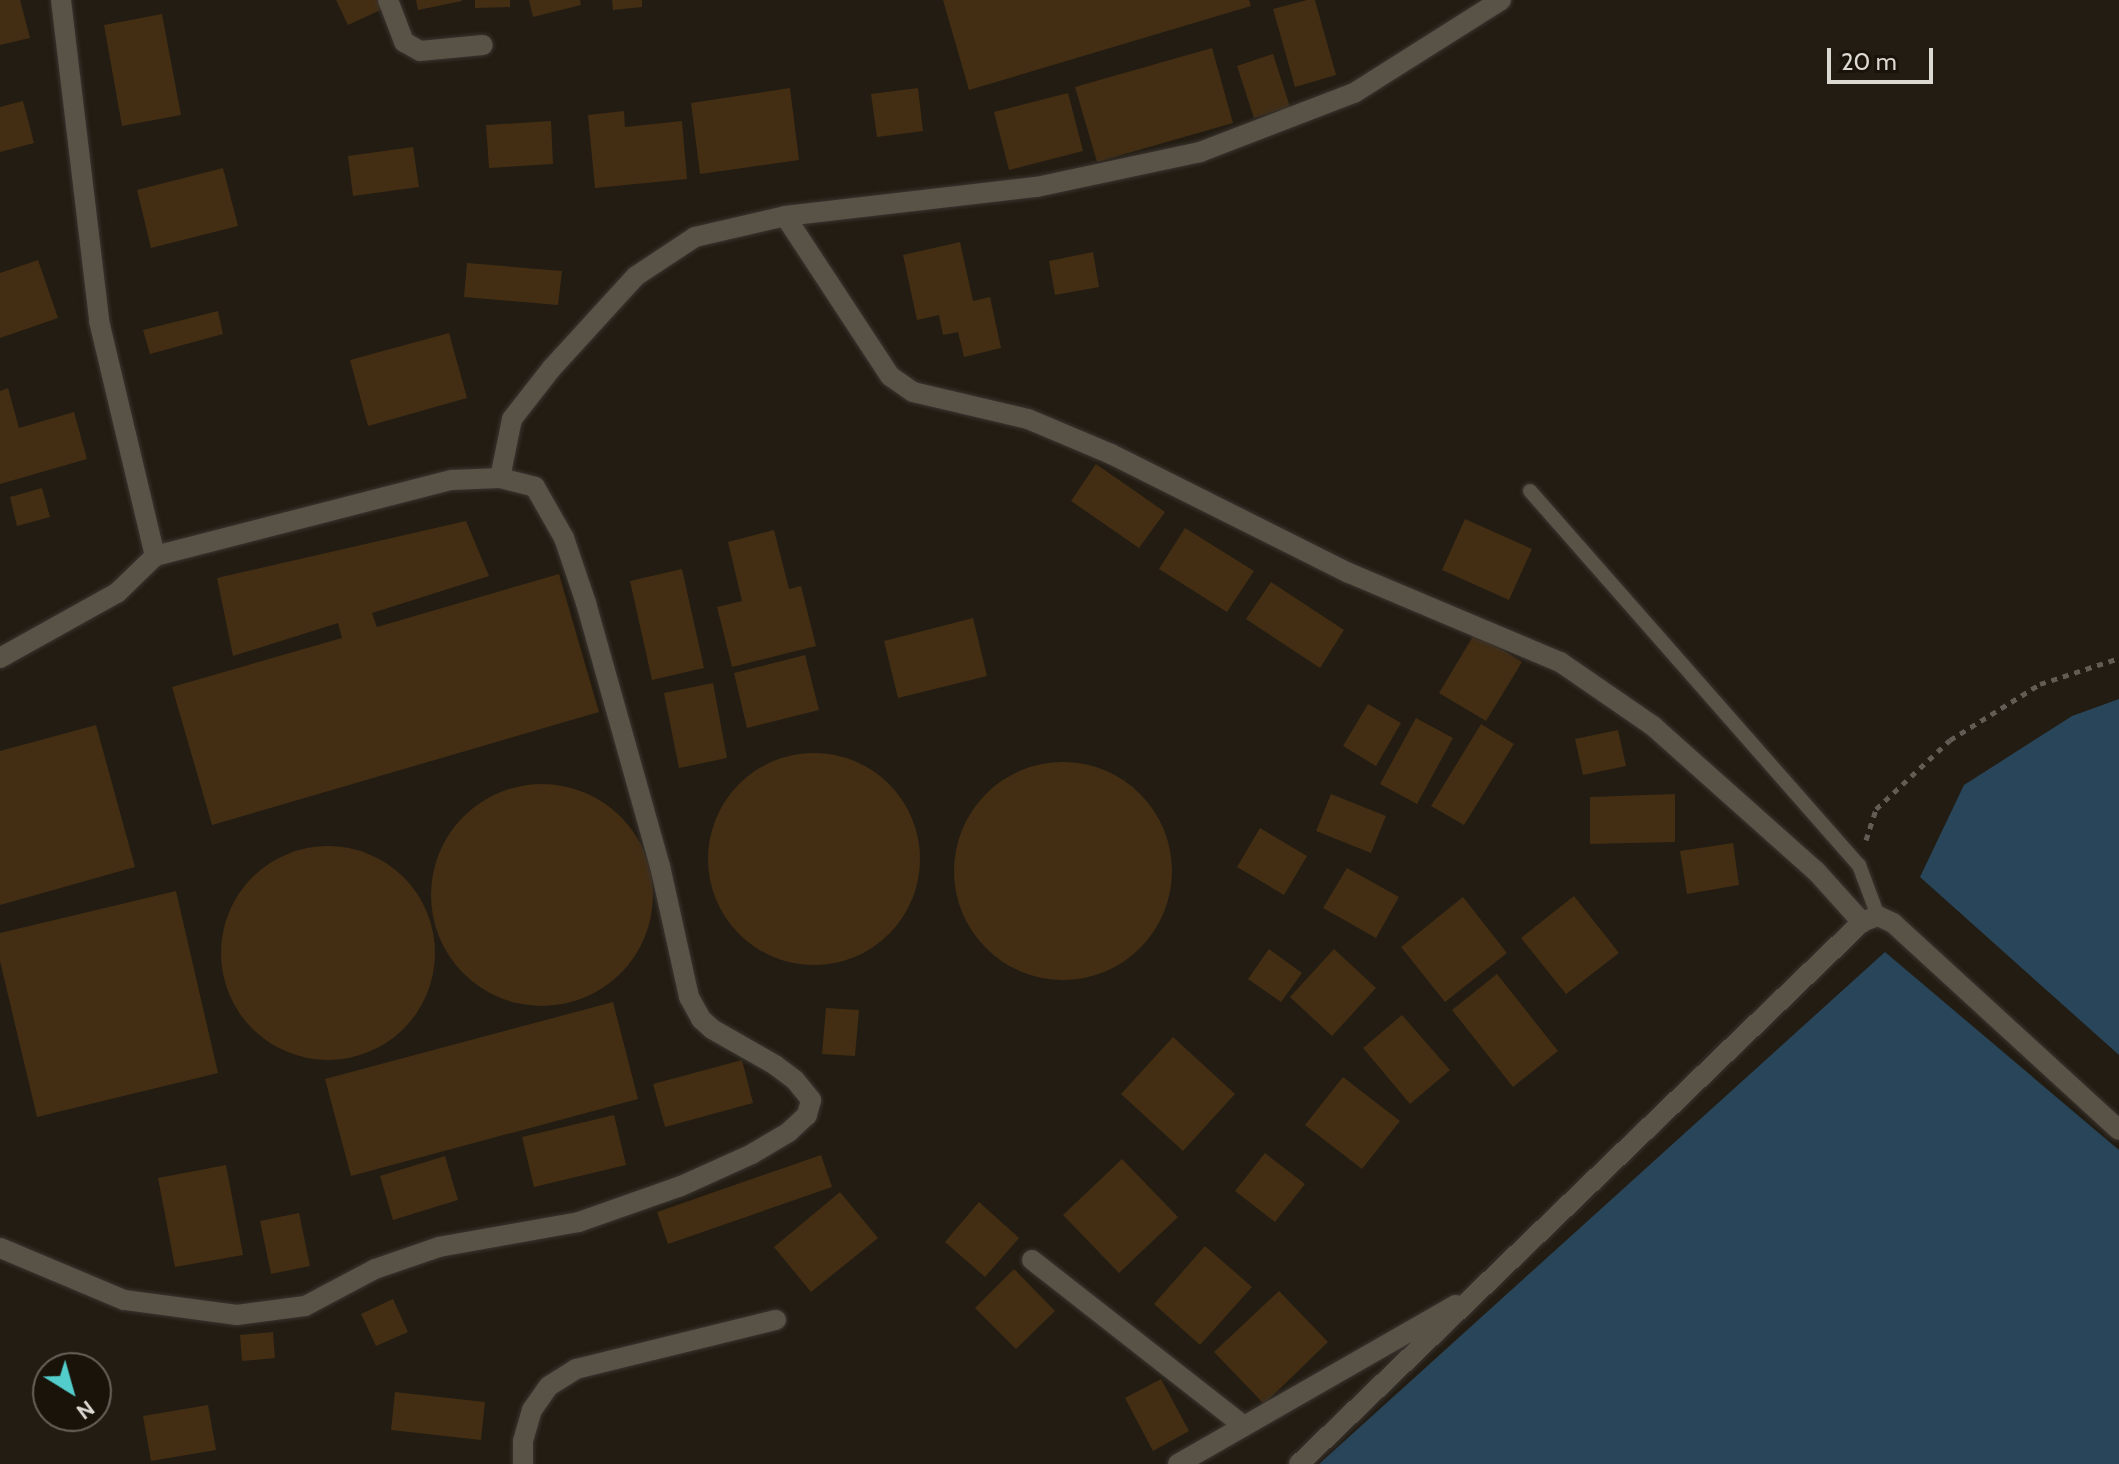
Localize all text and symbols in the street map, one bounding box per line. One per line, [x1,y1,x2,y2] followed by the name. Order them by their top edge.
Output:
[1831,32,1937,82] scale bar
[1841,47,1897,76] text: 20 m
[32,1352,112,1432] north arrow
[71,1395,100,1425] text: N

